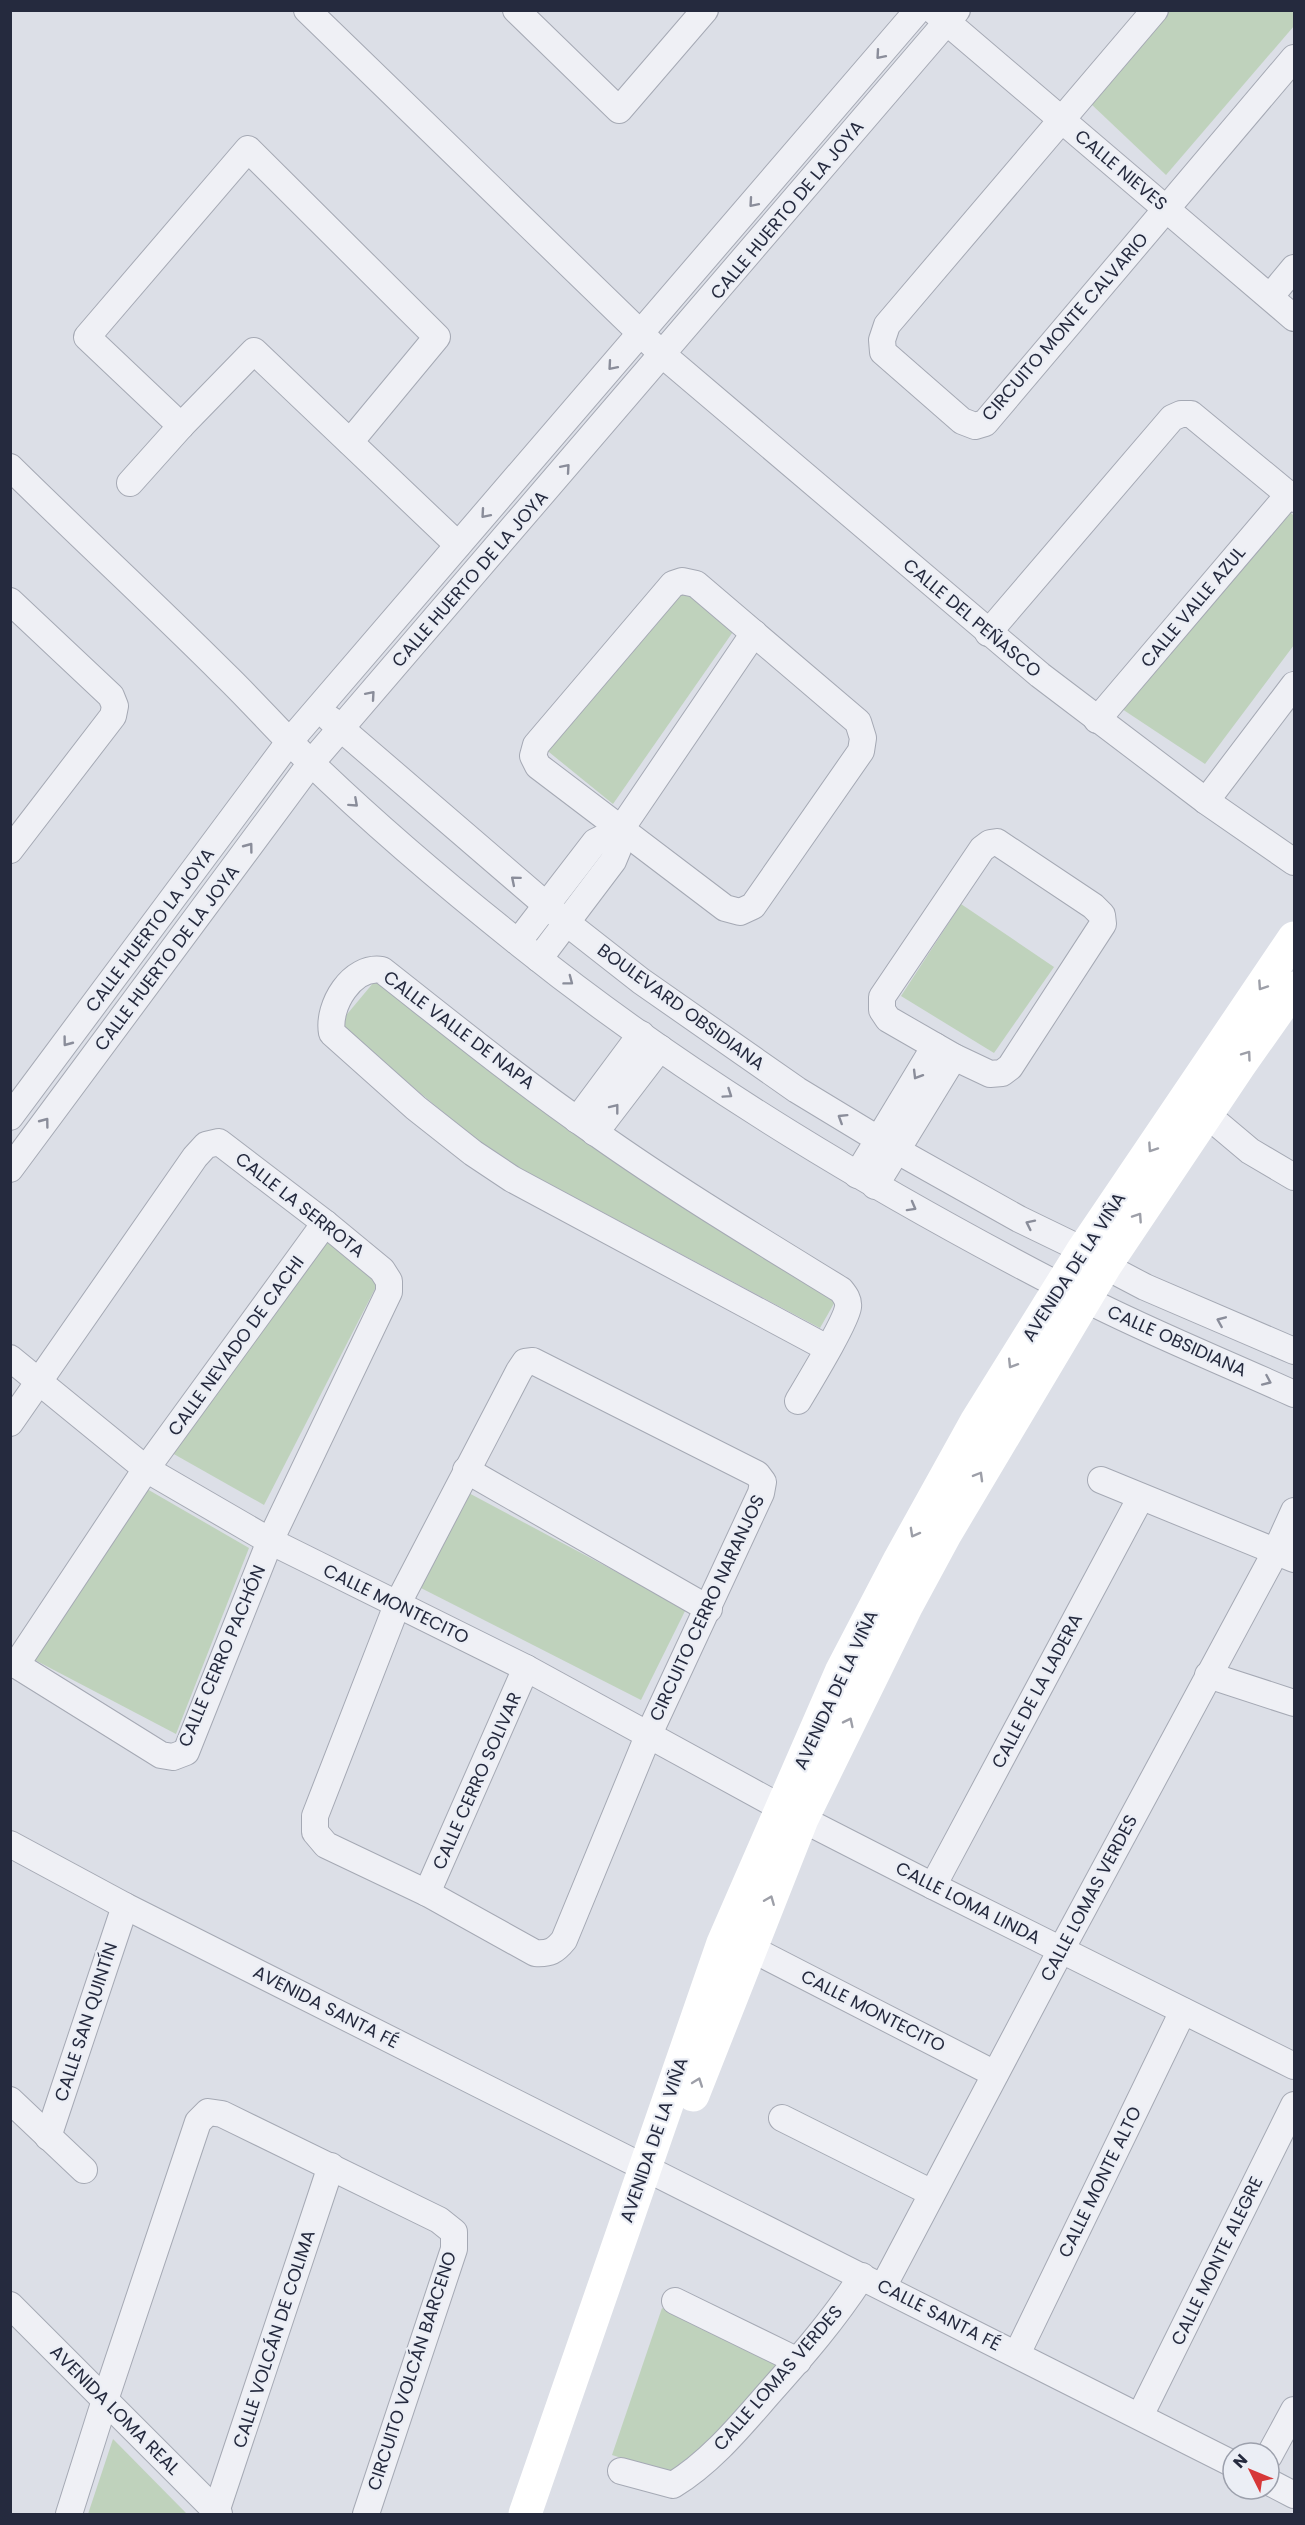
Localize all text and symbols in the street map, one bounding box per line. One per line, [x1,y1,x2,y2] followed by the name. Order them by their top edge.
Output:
[876,48,887,59] one-way arrow
[704,115,869,305] street label: CALLE HUERTO DE LA JOYA
[1070,123,1173,216] street label: CALLE NIEVES
[749,196,760,207] one-way arrow
[976,227,1153,426] street label: CIRCUITO MONTE CALVARIO
[608,359,619,370] one-way arrow
[559,464,570,475] one-way arrow
[386,485,553,673] street label: CALLE HUERTO DE LA JOYA
[481,507,492,518] one-way arrow
[1134,541,1251,673] street label: CALLE VALLE AZUL
[898,552,1047,683] street label: CALLE DEL PEÑASCO
[363,691,374,702] one-way arrow
[348,796,358,807] one-way arrow
[79,842,220,1017] street label: CALLE HUERTO LA JOYA
[242,843,253,854] one-way arrow
[88,860,245,1056] street label: CALLE HUERTO DE LA JOYA
[511,876,522,887] one-way arrow
[592,937,770,1076] street label: BOULEVARD OBSIDIANA
[378,964,540,1095] street label: CALLE VALLE DE NAPA
[562,974,573,985] one-way arrow
[1258,980,1269,991] one-way arrow
[63,1035,74,1046] one-way arrow
[1240,1051,1251,1062] one-way arrow
[913,1069,925,1079] one-way arrow
[722,1086,732,1098] one-way arrow
[608,1103,619,1114] one-way arrow
[838,1113,848,1125] one-way arrow
[38,1118,49,1129] one-way arrow
[1148,1141,1159,1152] one-way arrow
[230,1146,370,1263] street label: CALLE LA SERROTA
[1016,1187,1131,1346] street label: AVENIDA DE LA VIÑA
[906,1199,916,1211] one-way arrow
[1130,1213,1142,1223] one-way arrow
[1026,1220,1037,1231] one-way arrow
[162,1251,310,1441] street label: CALLE NEVADO DE CACHI
[1104,1299,1251,1382] street label: CALLE OBSIDIANA
[1216,1316,1227,1328] one-way arrow
[1009,1358,1020,1369] one-way arrow
[1260,1374,1271,1386] one-way arrow
[972,1472,984,1482] one-way arrow
[643,1490,770,1725] street label: CIRCUITO CERRO NARANJOS
[910,1527,921,1537] one-way arrow
[319,1557,473,1650] street label: CALLE MONTECITO
[172,1561,271,1751] street label: CALLE CERRO PACHÓN
[788,1606,883,1774] street label: AVENIDA DE LA VIÑA
[985,1609,1088,1773] street label: CALLE DE LA LADERA
[426,1688,527,1873] street label: CALLE CERRO SOLIVAR
[842,1718,853,1729] one-way arrow
[1034,1810,1143,1985] street label: CALLE LOMAS VERDES
[891,1855,1045,1950] street label: CALLE LOMA LINDA
[763,1895,775,1906] one-way arrow
[48,1939,123,2105] street label: CALLE SAN QUINTÍN
[249,1959,403,2054] street label: AVENIDA SANTA FÉ
[797,1963,950,2058] street label: CALLE MONTECITO
[614,2054,694,2226] street label: AVENIDA DE LA VIÑA
[691,2077,704,2087] one-way arrow
[1052,2102,1147,2262] street label: CALLE MONTE ALTO
[1165,2172,1268,2349] street label: CALLE MONTE ALEGRE
[226,2227,321,2451] street label: CALLE VOLCÁN DE COLIMA
[361,2248,462,2494] street label: CIRCUITO VOLCÁN BARCENO
[873,2273,1005,2357] street label: CALLE SANTA FÉ
[707,2300,848,2456] street label: CALLE LOMAS VERDES
[45,2339,186,2480] street label: AVENIDA LOMA REAL
[1221,2441,1281,2501] north arrow
[1228,2449,1253,2473] text: N

